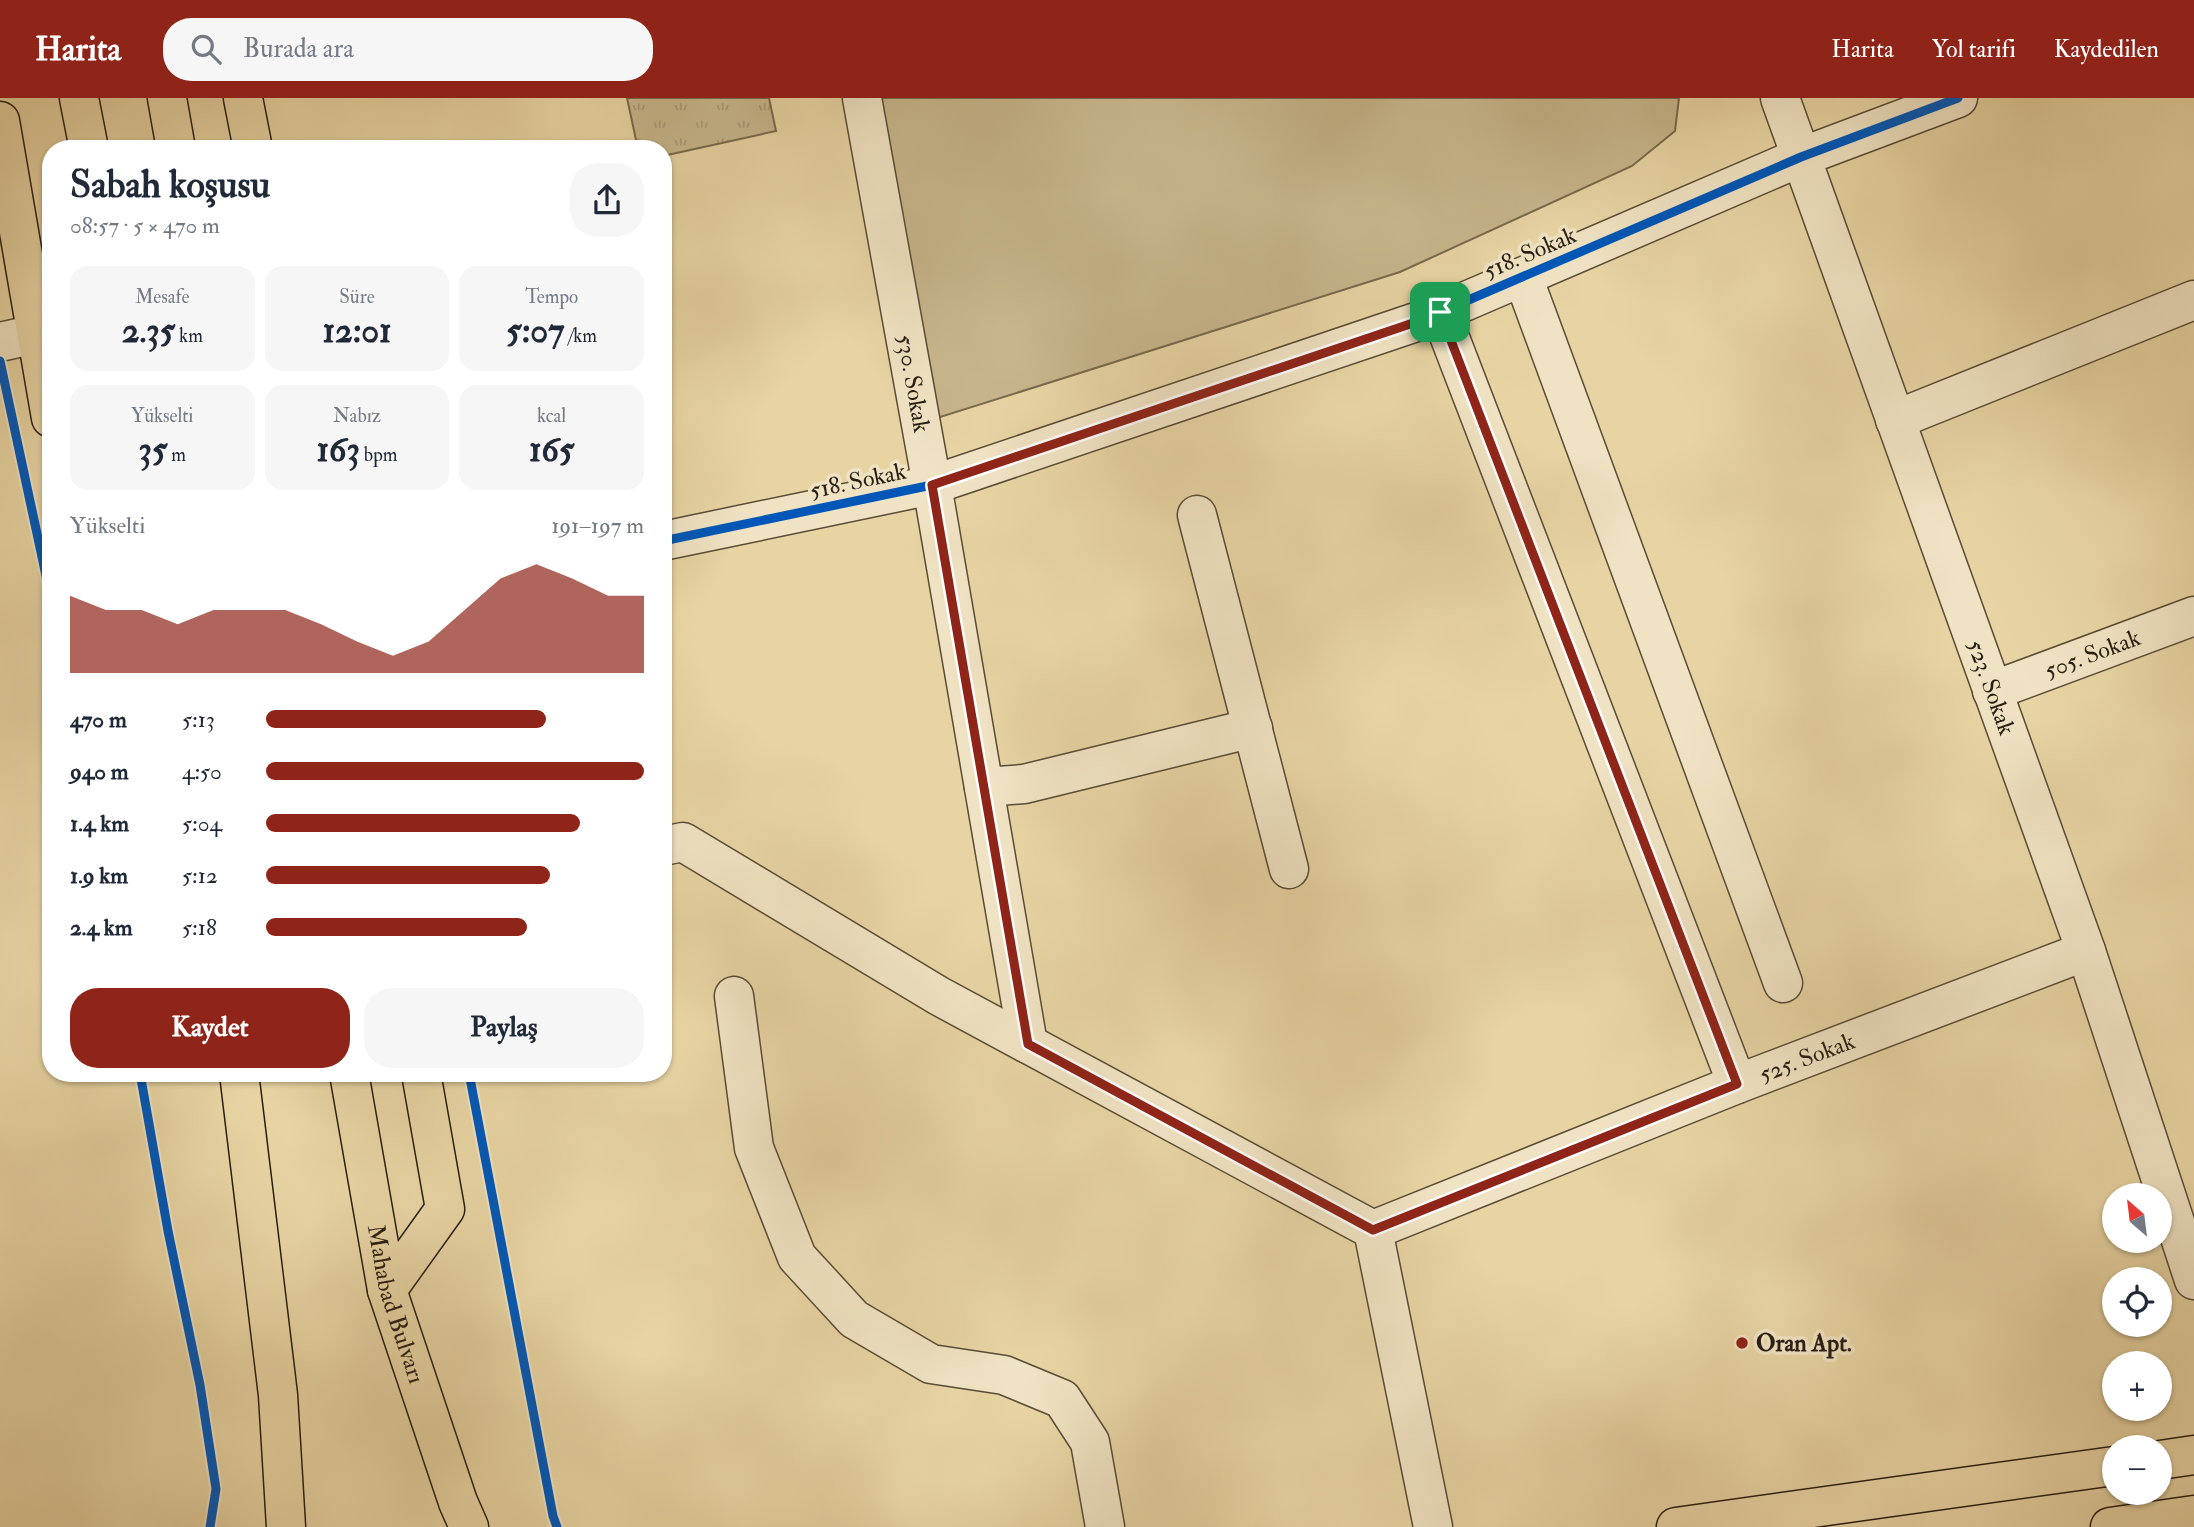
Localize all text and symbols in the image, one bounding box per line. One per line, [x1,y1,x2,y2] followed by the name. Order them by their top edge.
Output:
[163,18,653,81] search box
[35,29,121,70] text: Harita
[187,30,225,68] icon: search
[243,33,354,65] text: Burada ara
[1831,34,1894,65] text: Harita
[1932,34,2016,65] text: Yol tarifi
[2054,34,2159,65] text: Kaydedilen
[70,161,270,209] text: Sabah koşusu
[570,163,644,237] button: share
[70,211,220,240] text: 08:57 · 5 × 470 m
[1479,219,1581,286] street label: 518. Sokak
[1410,282,1470,342] pin
[135,285,189,309] text: Mesafe
[339,285,375,309] text: Süre
[525,285,578,309] text: Tempo
[1421,293,1459,331] icon: arrive
[122,309,175,353] text: 2.35
[322,309,392,353] text: 12:01
[506,309,564,353] text: 5:07
[175,324,203,348] text: km
[564,324,597,348] text: /km
[890,332,938,435] street label: 530. Sokak
[131,404,193,428] text: Yükselti
[333,404,381,428] text: Nabız
[537,404,566,428] text: kcal
[139,428,167,472] text: 35
[316,428,360,472] text: 163
[529,428,574,472] text: 165
[167,443,186,467] text: m
[360,443,398,467] text: bpm
[807,456,909,506] street label: 518. Sokak
[70,511,145,540] text: Yükselti
[551,511,644,540] text: 191–197 m
[2040,622,2145,686] street label: 505. Sokak
[1960,635,2023,740] street label: 523. Sokak
[70,705,127,734] text: 470 m
[182,705,215,734] text: 5:13
[70,757,129,786] text: 940 m
[182,757,222,786] text: 4:50
[70,809,129,838] text: 1.4 km
[182,809,222,838] text: 5:04
[70,861,128,890] text: 1.9 km
[182,861,218,890] text: 5:12
[70,913,133,942] text: 2.4 km
[182,913,217,942] text: 5:18
[70,988,350,1068] button: Kaydet
[364,988,644,1068] button: Paylaş
[1755,1025,1860,1090] street label: 525. Sokak
[2102,1183,2172,1253] north arrow
[2102,1183,2172,1505] map controls
[360,1222,433,1387] street label: Mahabad Bulvarı
[2102,1267,2172,1337] button: locate
[1756,1328,1852,1359] place label: Oran Apt.
[1734,1335,1750,1351] marker: Oran Apt.
[2102,1351,2172,1421] button: +
[2102,1435,2172,1505] button: −

